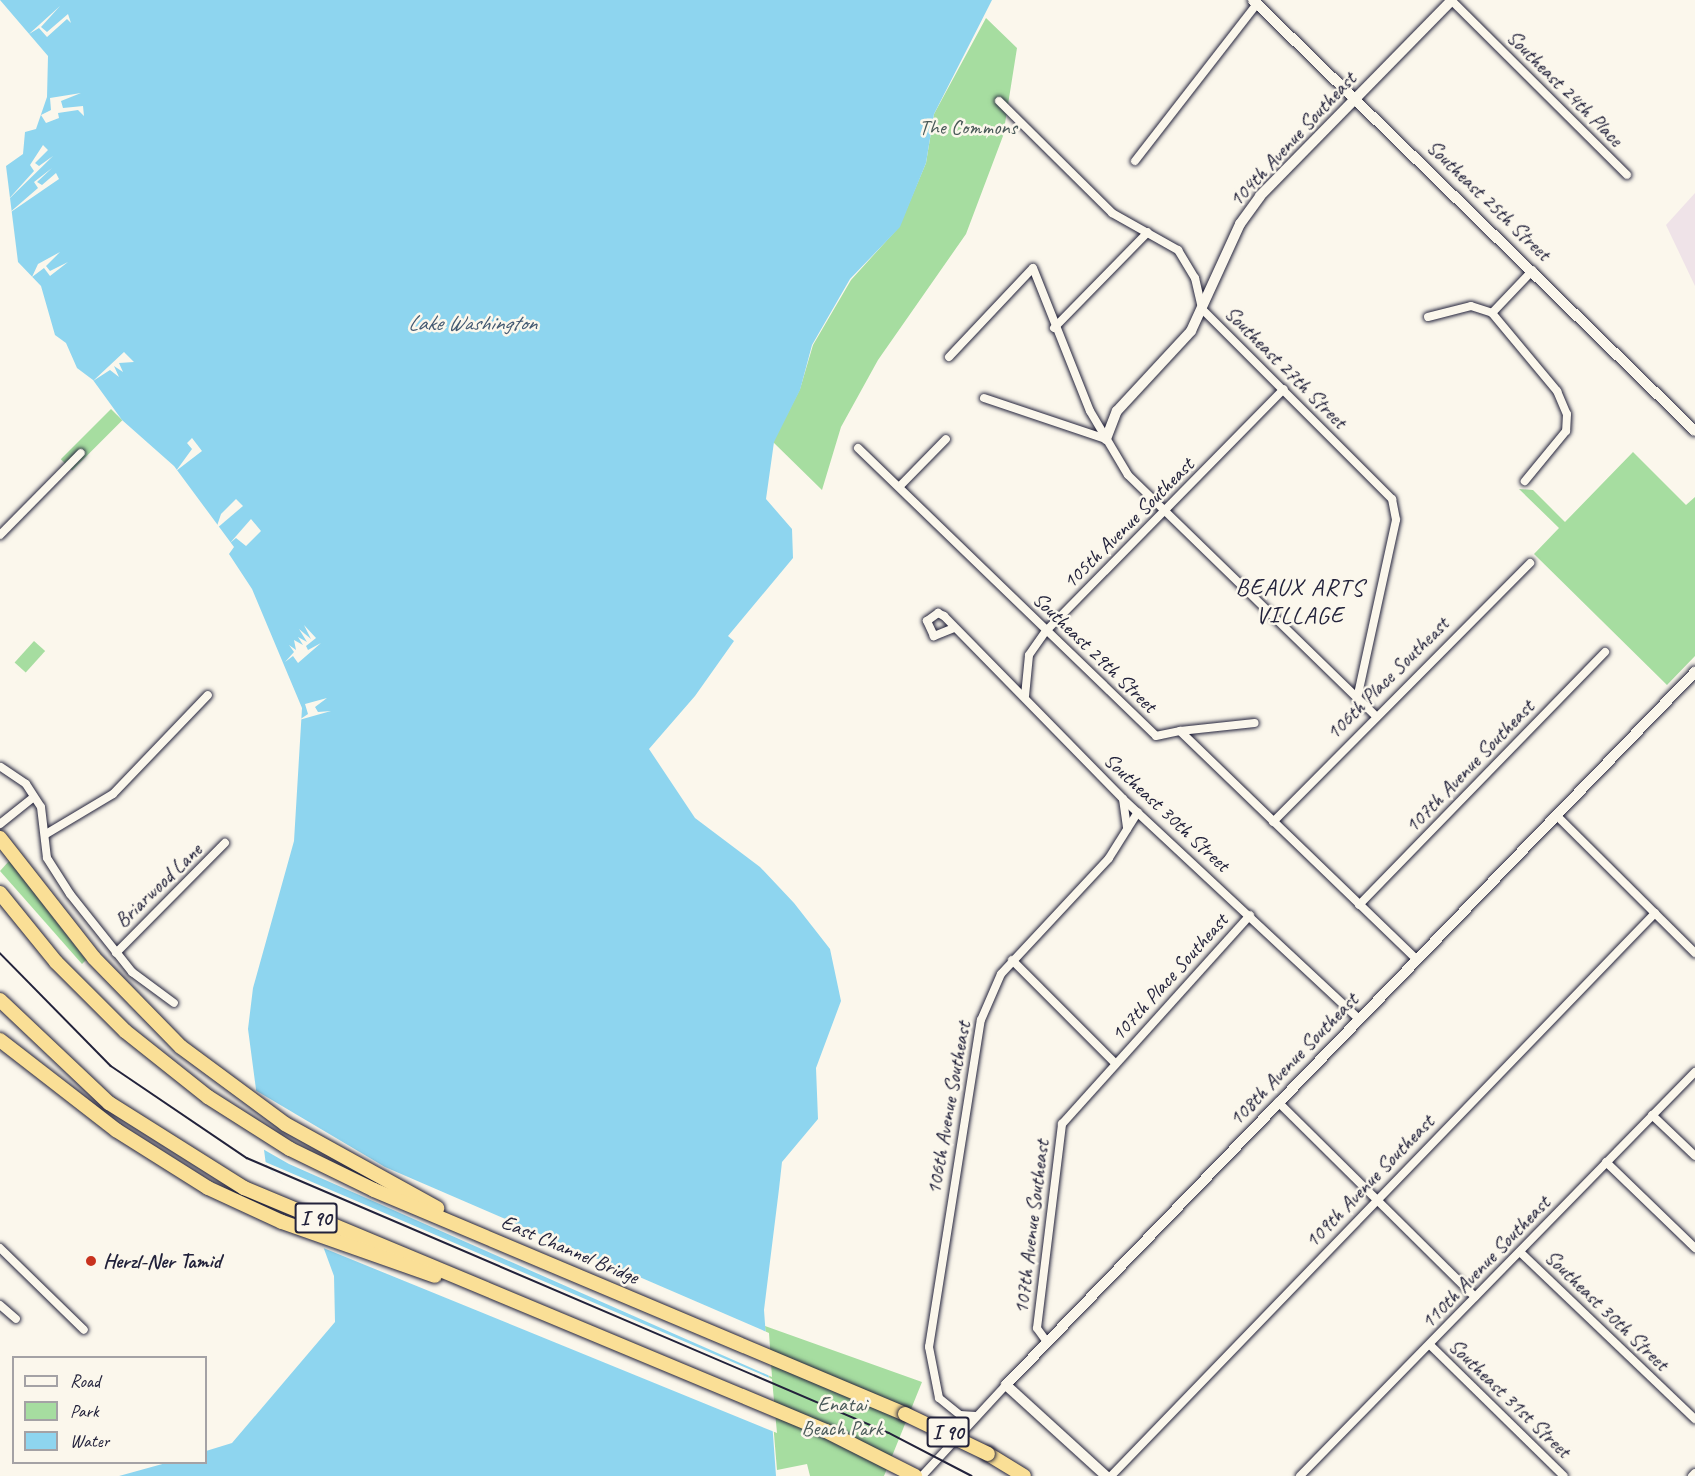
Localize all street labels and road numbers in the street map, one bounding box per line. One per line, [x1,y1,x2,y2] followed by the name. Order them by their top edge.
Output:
[1502,25,1628,151] street label: Southeast 24th Place
[1223,66,1361,212] street label: 104th Avenue Southeast
[1422,134,1556,266] street label: Southeast 25th Street
[1219,300,1353,434] street label: Southeast 27th Street
[1057,452,1199,594] street label: 105th Avenue Southeast
[1028,586,1162,718] street label: Southeast 29th Street
[1320,611,1454,745] street label: 106th Place Southeast
[1399,694,1539,838] street label: 107th Avenue Southeast
[1099,747,1235,877] street label: Southeast 30th Street
[109,837,207,933] street label: Briarwood Lane
[1105,908,1233,1046] street label: 107th Place Southeast
[1223,987,1363,1131] street label: 108th Avenue Southeast
[920,1020,976,1196] street label: 106th Avenue Southeast
[1299,1109,1439,1253] street label: 109th Avenue Southeast
[1008,1139,1054,1315] street label: 107th Avenue Southeast
[1415,1190,1555,1334] street label: 110th Avenue Southeast
[294,1201,338,1235] road number: I 90
[497,1209,643,1289] street label: East Channel Bridge
[1540,1244,1674,1376] street label: Southeast 30th Street
[1443,1333,1577,1463] street label: Southeast 31st Street
[926,1415,970,1449] road number: I 90

